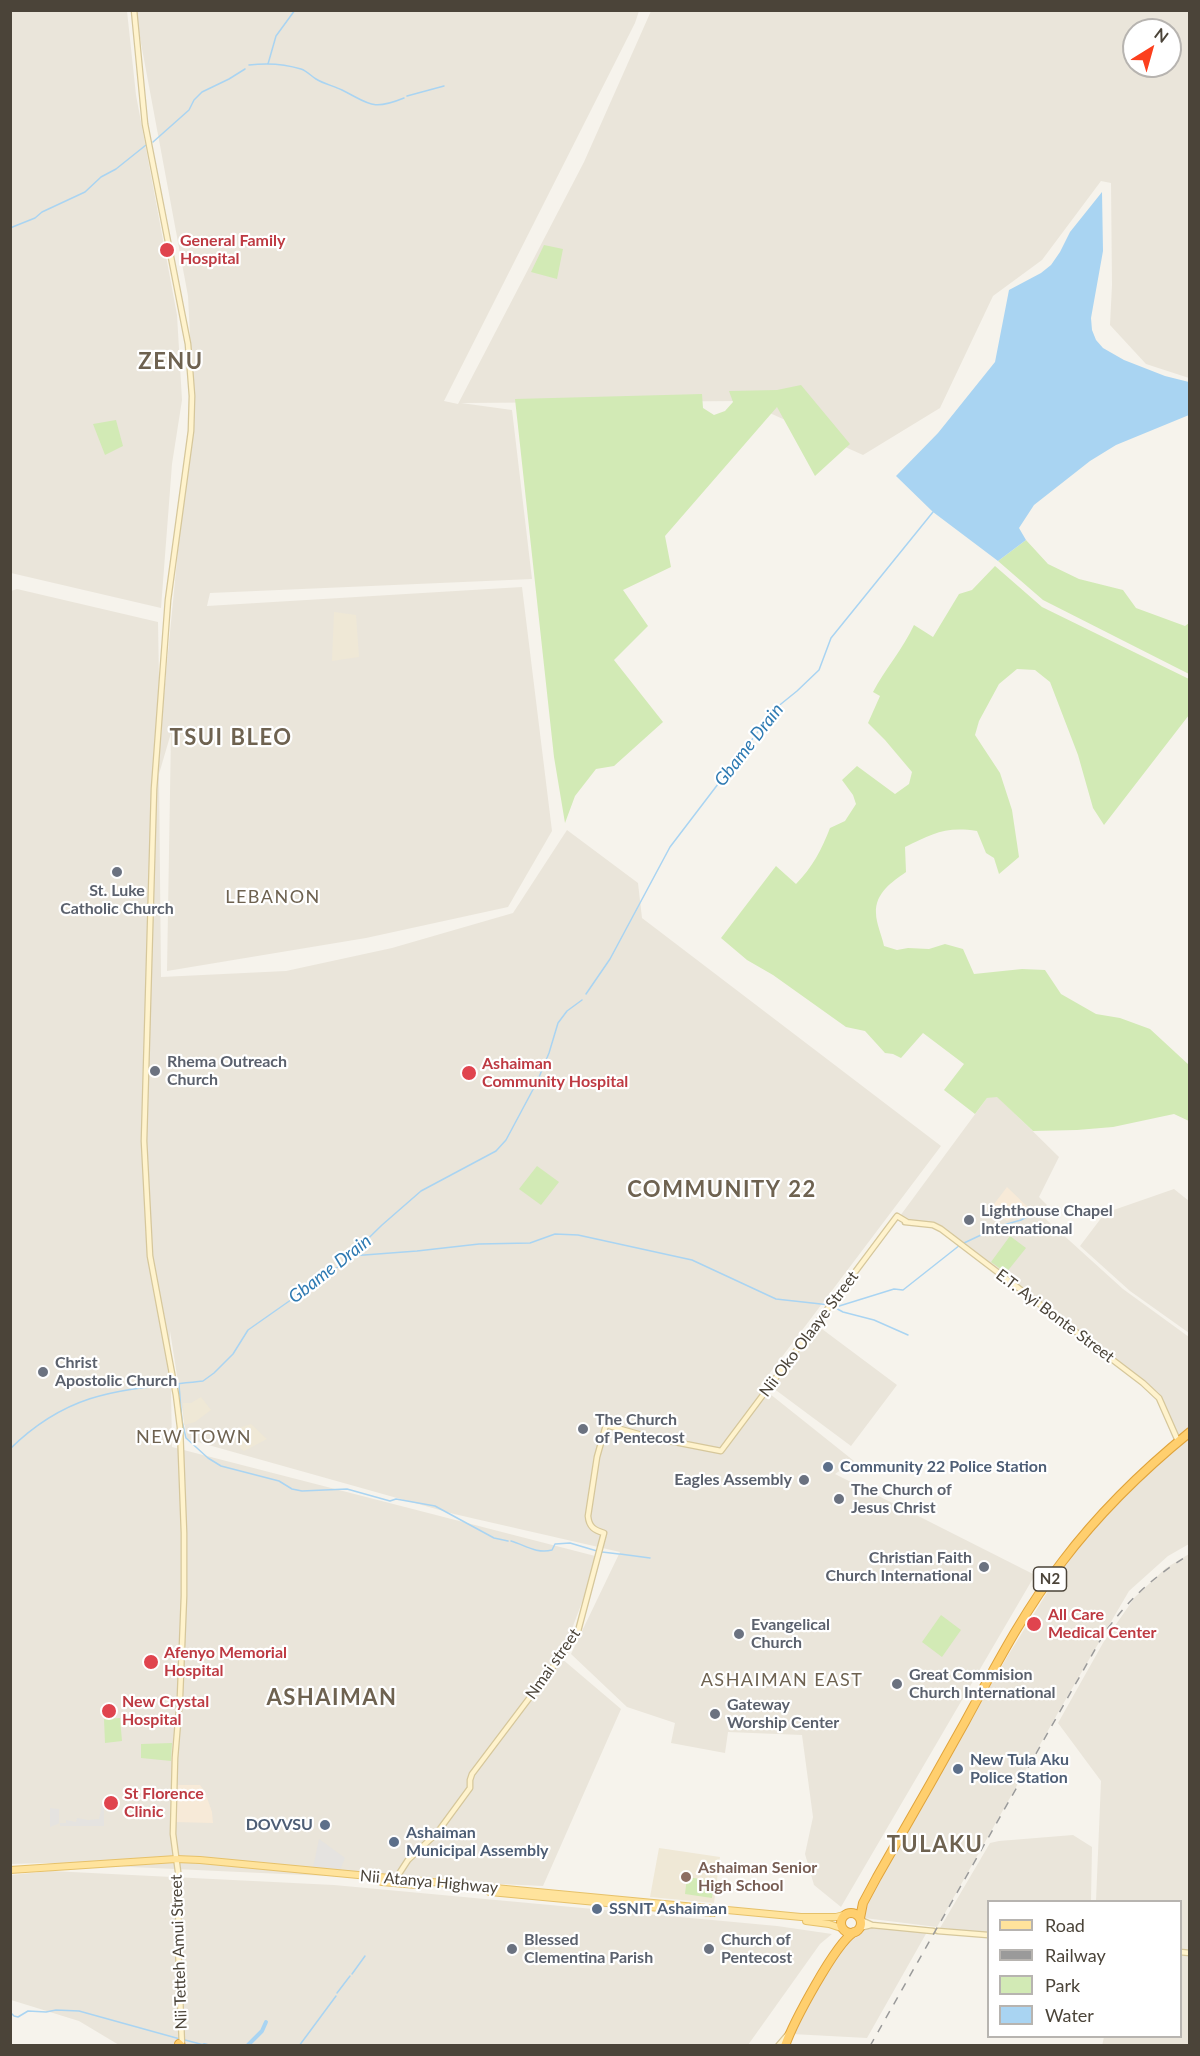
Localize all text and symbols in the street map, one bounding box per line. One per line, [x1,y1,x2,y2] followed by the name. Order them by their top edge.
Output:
[1122,18,1182,78] north arrow
[1151,24,1173,46] text: N
[180,231,285,269] place label: General Family Hospital
[158,241,176,259] marker: General Family Hospital
[138,349,204,375] district label: ZENU
[710,699,788,791] water label: Gbame Drain
[170,725,292,751] district label: TSUI BLEO
[110,865,124,879] marker: St. Luke Catholic Church
[60,881,174,919] place label: St. Luke Catholic Church
[225,886,321,908] district label: LEBANON
[167,1052,287,1090] place label: Rhema Outreach Church
[482,1054,628,1092] place label: Ashaiman Community Hospital
[148,1064,162,1078] marker: Rhema Outreach Church
[460,1064,478,1082] marker: Ashaiman Community Hospital
[627,1177,817,1203] district label: COMMUNITY 22
[981,1201,1113,1239] place label: Lighthouse Chapel International
[962,1213,976,1227] marker: Lighthouse Chapel International
[284,1230,376,1308] water label: Gbame Drain
[992,1265,1118,1367] street label: E.T. Ayi Bonte Street
[756,1267,862,1401] street label: Nii Oko Olaaye Street
[55,1353,177,1391] place label: Christ Apostolic Church
[36,1365,50,1379] marker: Christ Apostolic Church
[595,1410,685,1448] place label: The Church of Pentecost
[576,1422,590,1436] marker: The Church of Pentecost
[136,1426,252,1448] district label: NEW TOWN
[840,1457,1047,1477] place label: Community 22 Police Station
[821,1460,835,1474] marker: Community 22 Police Station
[674,1470,792,1490] place label: Eagles Assembly
[797,1473,811,1487] marker: Eagles Assembly
[851,1480,952,1518] place label: The Church of Jesus Christ
[832,1492,846,1506] marker: The Church of Jesus Christ
[825,1548,972,1586] place label: Christian Faith Church International
[977,1560,991,1574] marker: Christian Faith Church International
[1034,1567,1066,1591] road number: N2
[1048,1605,1157,1643] place label: All Care Medical Center
[751,1615,830,1653] place label: Evangelical Church
[1025,1615,1043,1633] marker: All Care Medical Center
[522,1625,584,1703] street label: Nmai street
[732,1627,746,1641] marker: Evangelical Church
[164,1643,287,1681] place label: Afenyo Memorial Hospital
[142,1653,160,1671] marker: Afenyo Memorial Hospital
[909,1665,1056,1703] place label: Great Commision Church International
[701,1669,863,1691] district label: ASHAIMAN EAST
[890,1677,904,1691] marker: Great Commision Church International
[266,1685,398,1711] district label: ASHAIMAN
[122,1692,209,1730] place label: New Crystal Hospital
[727,1695,839,1733] place label: Gateway Worship Center
[100,1702,118,1720] marker: New Crystal Hospital
[708,1707,722,1721] marker: Gateway Worship Center
[970,1750,1069,1788] place label: New Tula Aku Police Station
[951,1762,965,1776] marker: New Tula Aku Police Station
[124,1784,204,1822] place label: St Florence Clinic
[102,1794,120,1812] marker: St Florence Clinic
[246,1815,313,1835] place label: DOVVSU
[318,1818,332,1832] marker: DOVVSU
[406,1823,549,1861] place label: Ashaiman Municipal Assembly
[887,1832,983,1858] district label: TULAKU
[387,1835,401,1849] marker: Ashaiman Municipal Assembly
[698,1858,817,1896] place label: Ashaiman Senior High School
[359,1866,499,1898] street label: Nii Atanya Highway
[679,1870,693,1884] marker: Ashaiman Senior High School
[167,1874,191,2030] street label: Nii Tetteh Amui Street
[609,1899,727,1919] place label: SSNIT Ashaiman
[987,1900,1182,2038] legend
[590,1902,604,1916] marker: SSNIT Ashaiman
[1045,1914,1085,1936] text: Road
[524,1930,653,1968] place label: Blessed Clementina Parish
[721,1930,792,1968] place label: Church of Pentecost
[505,1942,519,1956] marker: Blessed Clementina Parish
[702,1942,716,1956] marker: Church of Pentecost
[1045,1944,1106,1966] text: Railway
[1045,1974,1080,1996] text: Park
[1045,2004,1094,2026] text: Water

